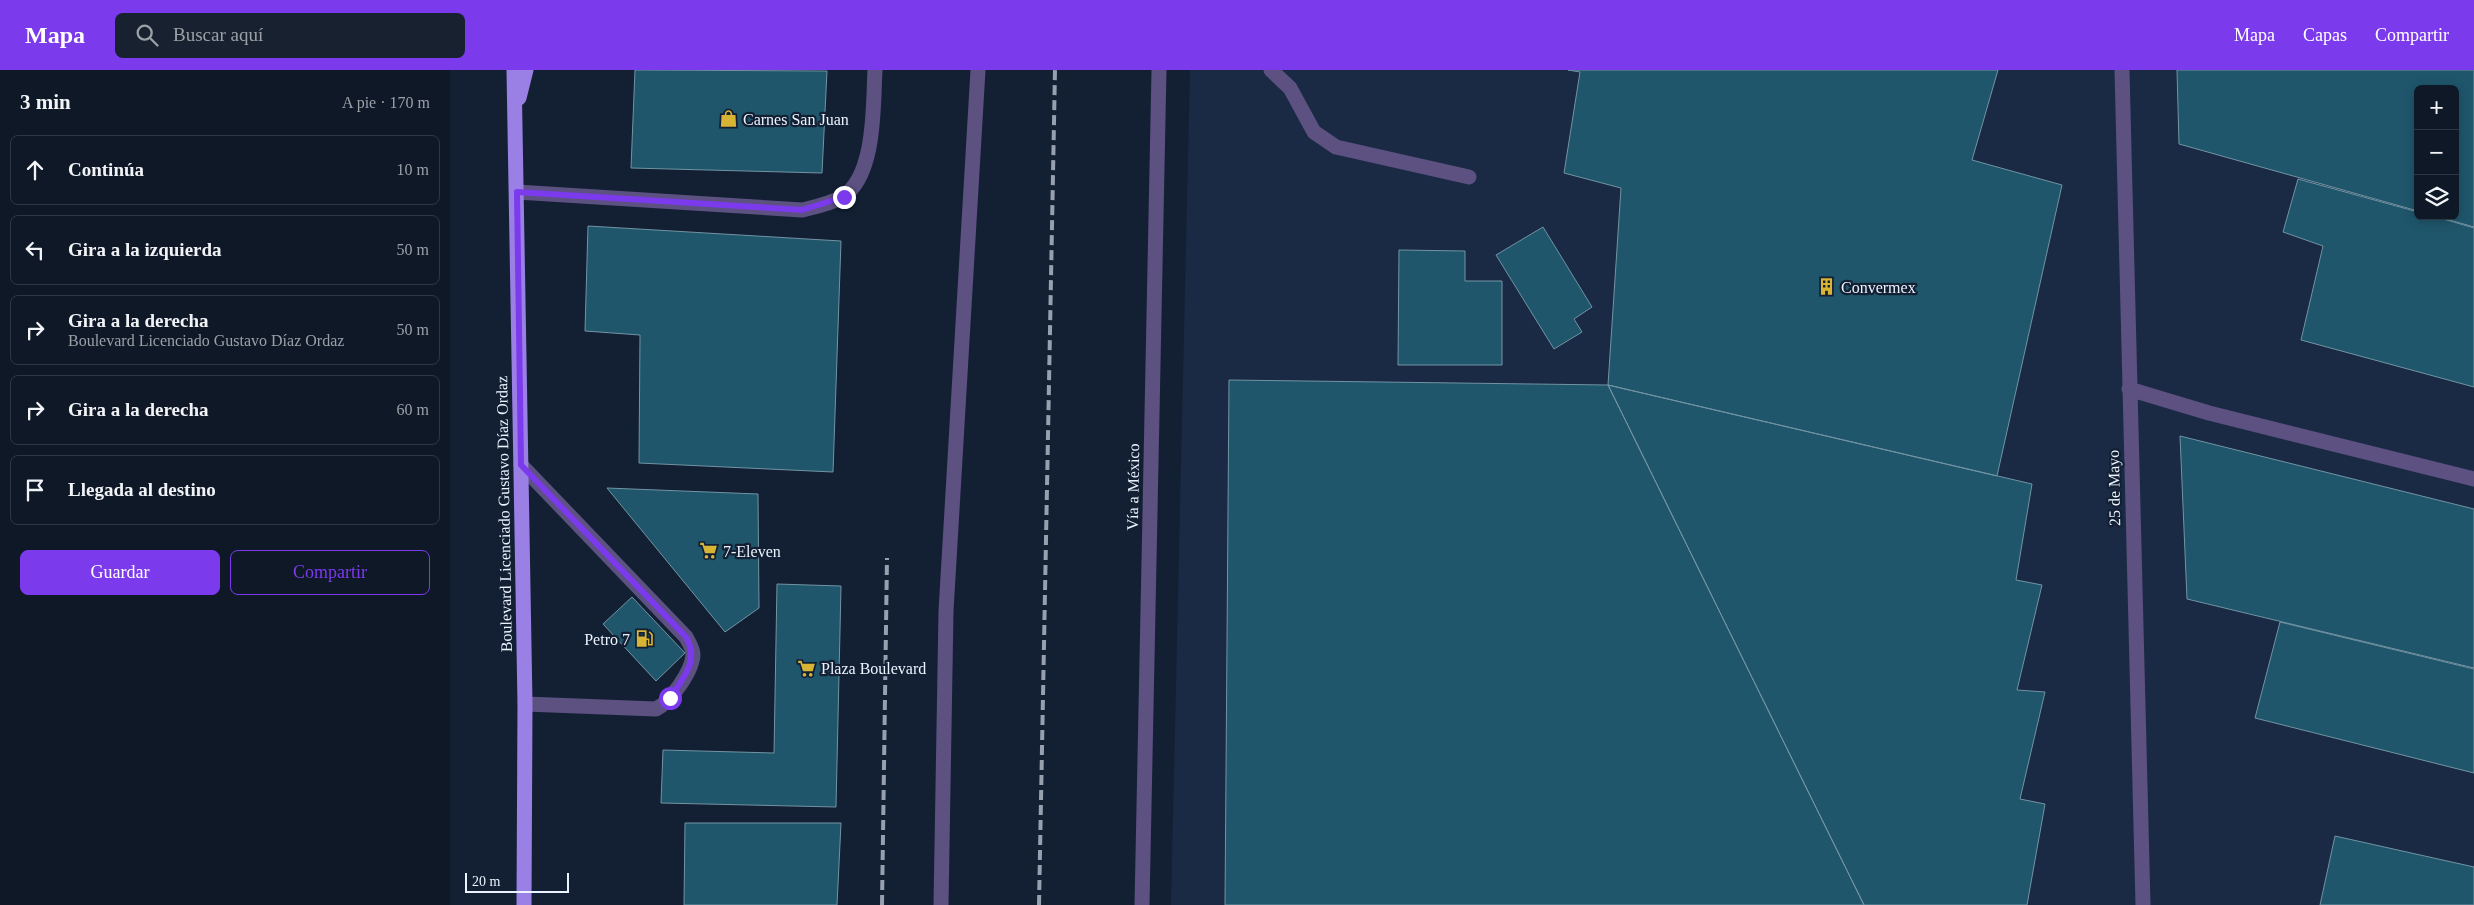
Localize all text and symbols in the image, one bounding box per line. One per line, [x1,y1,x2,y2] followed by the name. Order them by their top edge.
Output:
[115,13,465,58] search box
[133,21,161,49] icon: search
[25,22,85,48] text: Mapa
[173,24,263,45] text: Buscar aquí
[2234,25,2275,45] text: Mapa
[2303,25,2347,45] text: Capas
[2375,25,2449,45] text: Compartir
[2414,85,2459,220] map controls
[2414,85,2459,130] button: +
[20,90,71,114] text: 3 min
[342,94,430,111] text: A pie · 170 m
[719,109,739,129] shop icon: Carnes San Juan
[743,111,849,128] place label: Carnes San Juan
[2414,130,2459,175] button: −
[21,156,49,184] icon: ahead
[68,159,144,180] text: Continúa
[397,161,429,178] text: 10 m
[2414,175,2459,220] button: layers
[833,186,856,209] route end
[21,236,49,264] icon: left
[68,239,222,260] text: Gira a la izquierda
[397,241,429,258] text: 50 m
[1817,277,1837,297] building icon: Convermex
[1841,279,1916,296] place label: Convermex
[68,310,209,331] text: Gira a la derecha
[21,316,49,344] icon: right
[397,321,429,338] text: 50 m
[68,332,344,349] text: Boulevard Licenciado Gustavo Díaz Ordaz
[493,376,515,652] street label: Boulevard Licenciado Gustavo Díaz Ordaz
[21,396,49,424] icon: right
[68,399,209,420] text: Gira a la derecha
[397,401,429,418] text: 60 m
[1124,443,1142,531] street label: Vía a México
[2105,450,2124,526] street label: 25 de Mayo
[21,476,49,504] icon: arrive
[68,479,216,500] text: Llegada al destino
[699,541,719,561] supermarket icon: 7-Eleven
[723,543,781,560] place label: 7-Eleven
[20,550,220,595] button: Guardar
[230,550,430,595] button: Compartir
[634,629,654,649] fuel station icon: Petro 7
[584,631,630,648] place label: Petro 7
[797,658,817,678] supermarket icon: Plaza Boulevard
[821,660,926,677] place label: Plaza Boulevard
[659,687,682,710] route start
[465,870,569,893] scale bar
[472,874,500,889] text: 20 m

